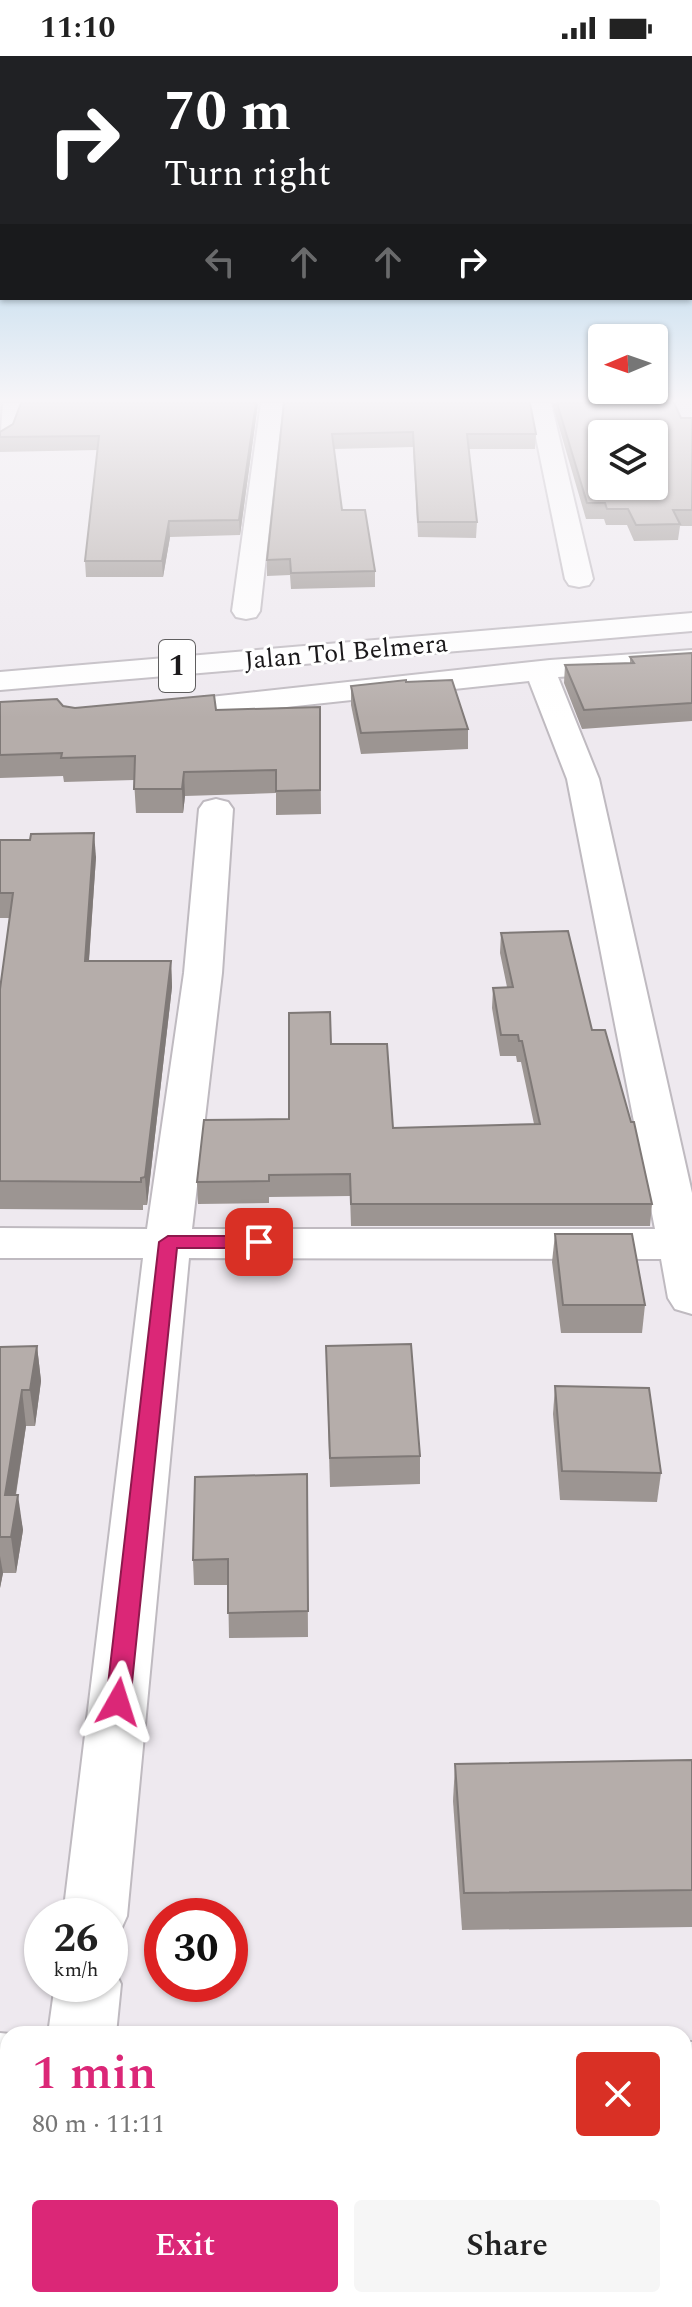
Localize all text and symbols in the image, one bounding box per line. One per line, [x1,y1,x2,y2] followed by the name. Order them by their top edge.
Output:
[40,5,115,51] text: 11:10
[164,70,291,155] text: 70 m
[32,88,136,192] icon: right
[164,147,331,202] text: Turn right
[198,240,242,284] icon: left
[282,240,326,284] icon: ahead
[366,240,410,284] icon: ahead
[450,240,494,284] icon: right
[588,324,668,404] north arrow
[588,324,668,500] map controls
[588,420,668,500] button: layers
[243,623,450,681] street label: Jalan Tol Belmera
[159,640,195,692] road number: 1
[225,1208,293,1276] pin
[237,1220,281,1264] icon: arrive
[76,1660,160,1744] position arrow
[144,1898,248,2002] speed limit sign: 30
[54,1909,98,1970] text: 26
[54,1955,99,1985] text: km/h
[32,2037,157,2110] text: 1 min
[576,2052,660,2136] button: close
[32,2104,165,2144] text: 80 m · 11:11
[32,2200,338,2292] button: Exit
[354,2200,660,2292] button: Share

